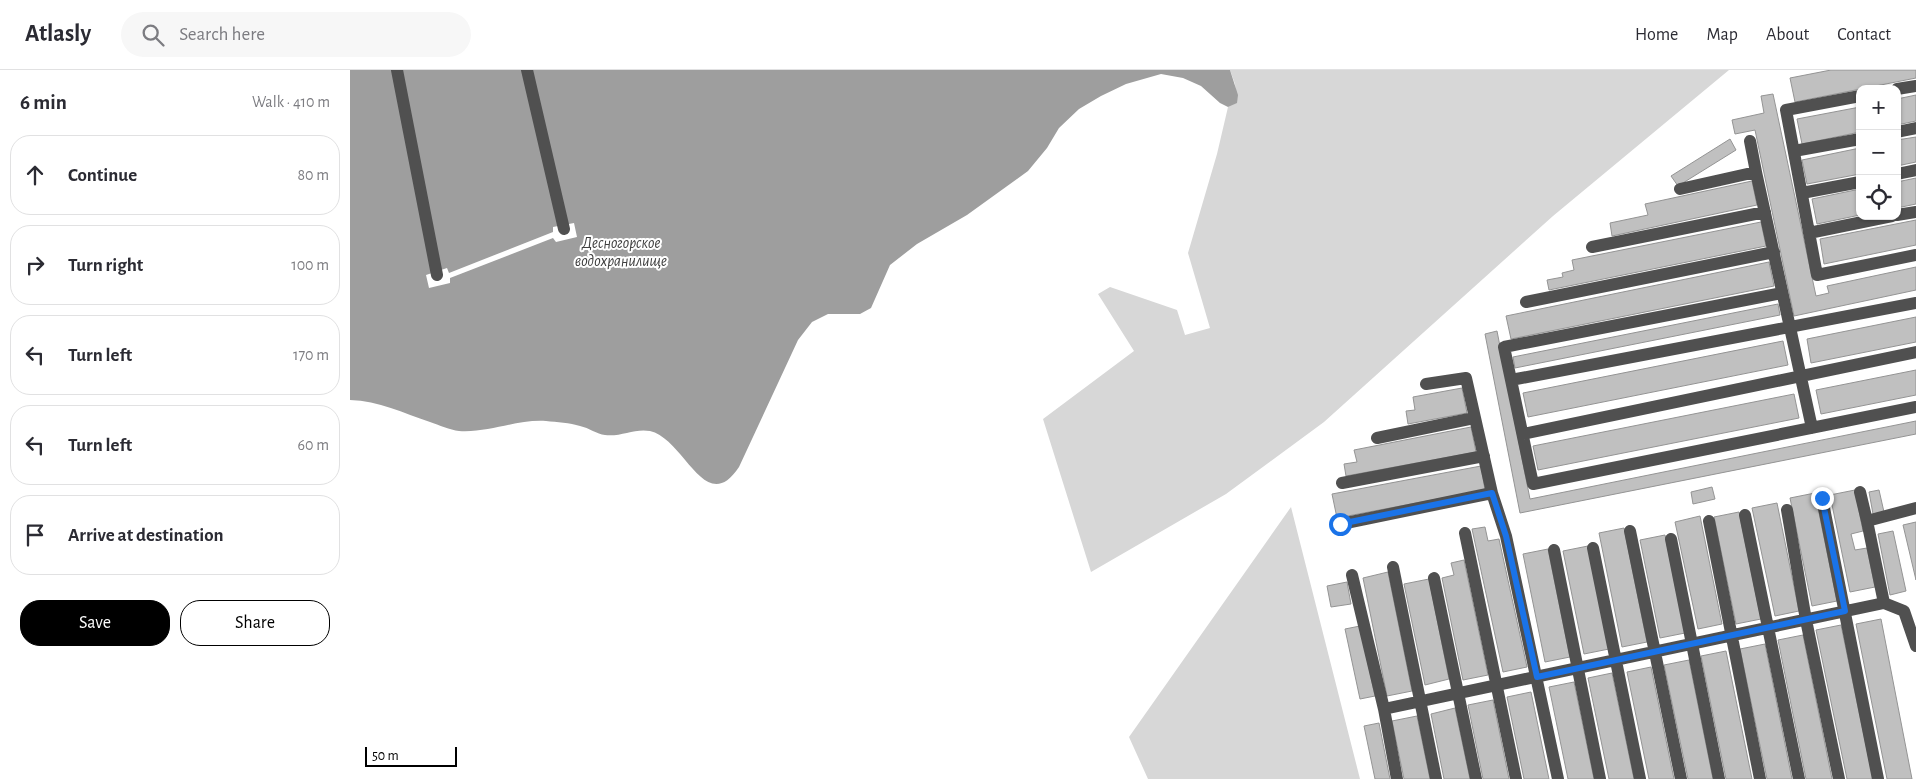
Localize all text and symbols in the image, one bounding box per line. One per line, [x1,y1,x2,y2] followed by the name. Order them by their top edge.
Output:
[121,12,471,57] search box
[139,21,167,49] icon: search
[25,22,91,46] text: Atlasly
[179,25,265,44] text: Search here
[1635,26,1678,44] text: Home
[1706,26,1738,44] text: Map
[1766,26,1809,44] text: About
[1837,26,1891,44] text: Contact
[1856,85,1901,220] map controls
[1856,85,1901,130] button: +
[20,92,67,113] text: 6 min
[252,94,330,110] text: Walk · 410 m
[1856,130,1901,175] button: −
[21,161,49,189] icon: ahead
[68,166,137,185] text: Continue
[298,167,329,183] text: 80 m
[1856,175,1901,220] button: locate
[575,235,667,270] water label: Десногорское водохранилище
[21,251,49,279] icon: right
[68,256,143,275] text: Turn right
[291,257,329,273] text: 100 m
[21,341,49,369] icon: left
[68,346,132,365] text: Turn left
[293,347,329,363] text: 170 m
[21,431,49,459] icon: left
[68,436,132,455] text: Turn left
[298,437,329,453] text: 60 m
[1811,487,1834,510] route end
[1329,513,1352,536] route start
[21,521,49,549] icon: arrive
[68,526,224,545] text: Arrive at destination
[20,600,170,646] button: Save
[180,600,330,646] button: Share
[365,744,458,767] scale bar
[372,749,399,763] text: 50 m

